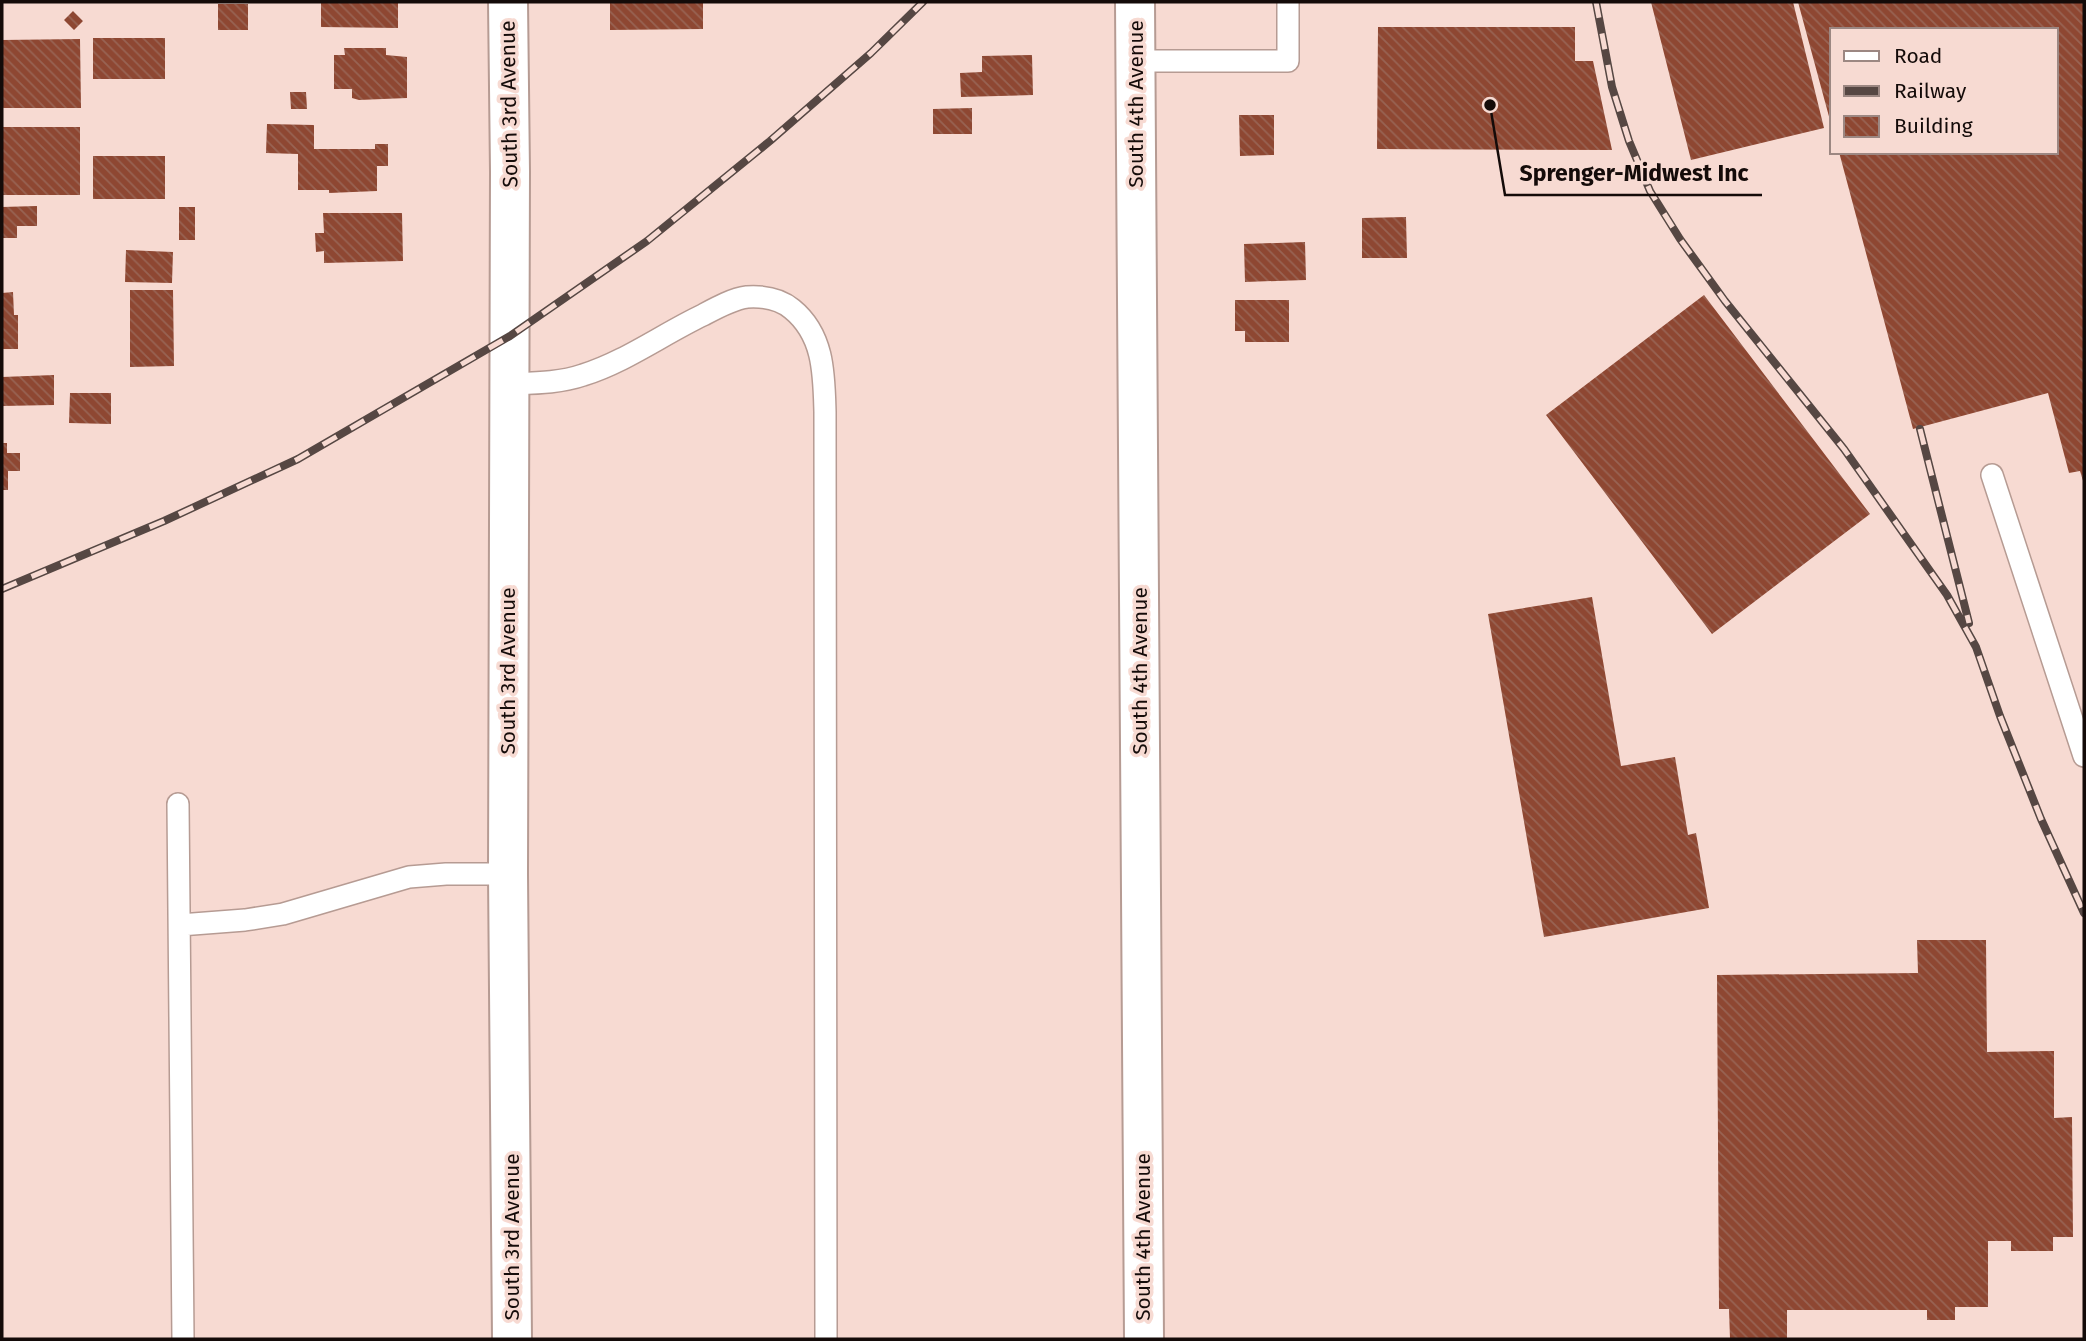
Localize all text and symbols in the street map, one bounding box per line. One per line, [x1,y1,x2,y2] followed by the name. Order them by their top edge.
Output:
[495,20,523,188] street label: South 3rd Avenue
[1123,20,1149,188] street label: South 4th Avenue
[1830,28,2058,154] legend
[1894,43,1942,69] text: Road
[1894,78,1967,104] text: Railway
[1894,113,1973,139] text: Building
[1505,151,1762,195] callout: Sprenger-Midwest Inc
[1520,159,1748,187] text: Sprenger-Midwest Inc
[495,587,521,755] street label: South 3rd Avenue
[1127,587,1153,755] street label: South 4th Avenue
[499,1153,525,1321] street label: South 3rd Avenue
[1130,1153,1156,1321] street label: South 4th Avenue

